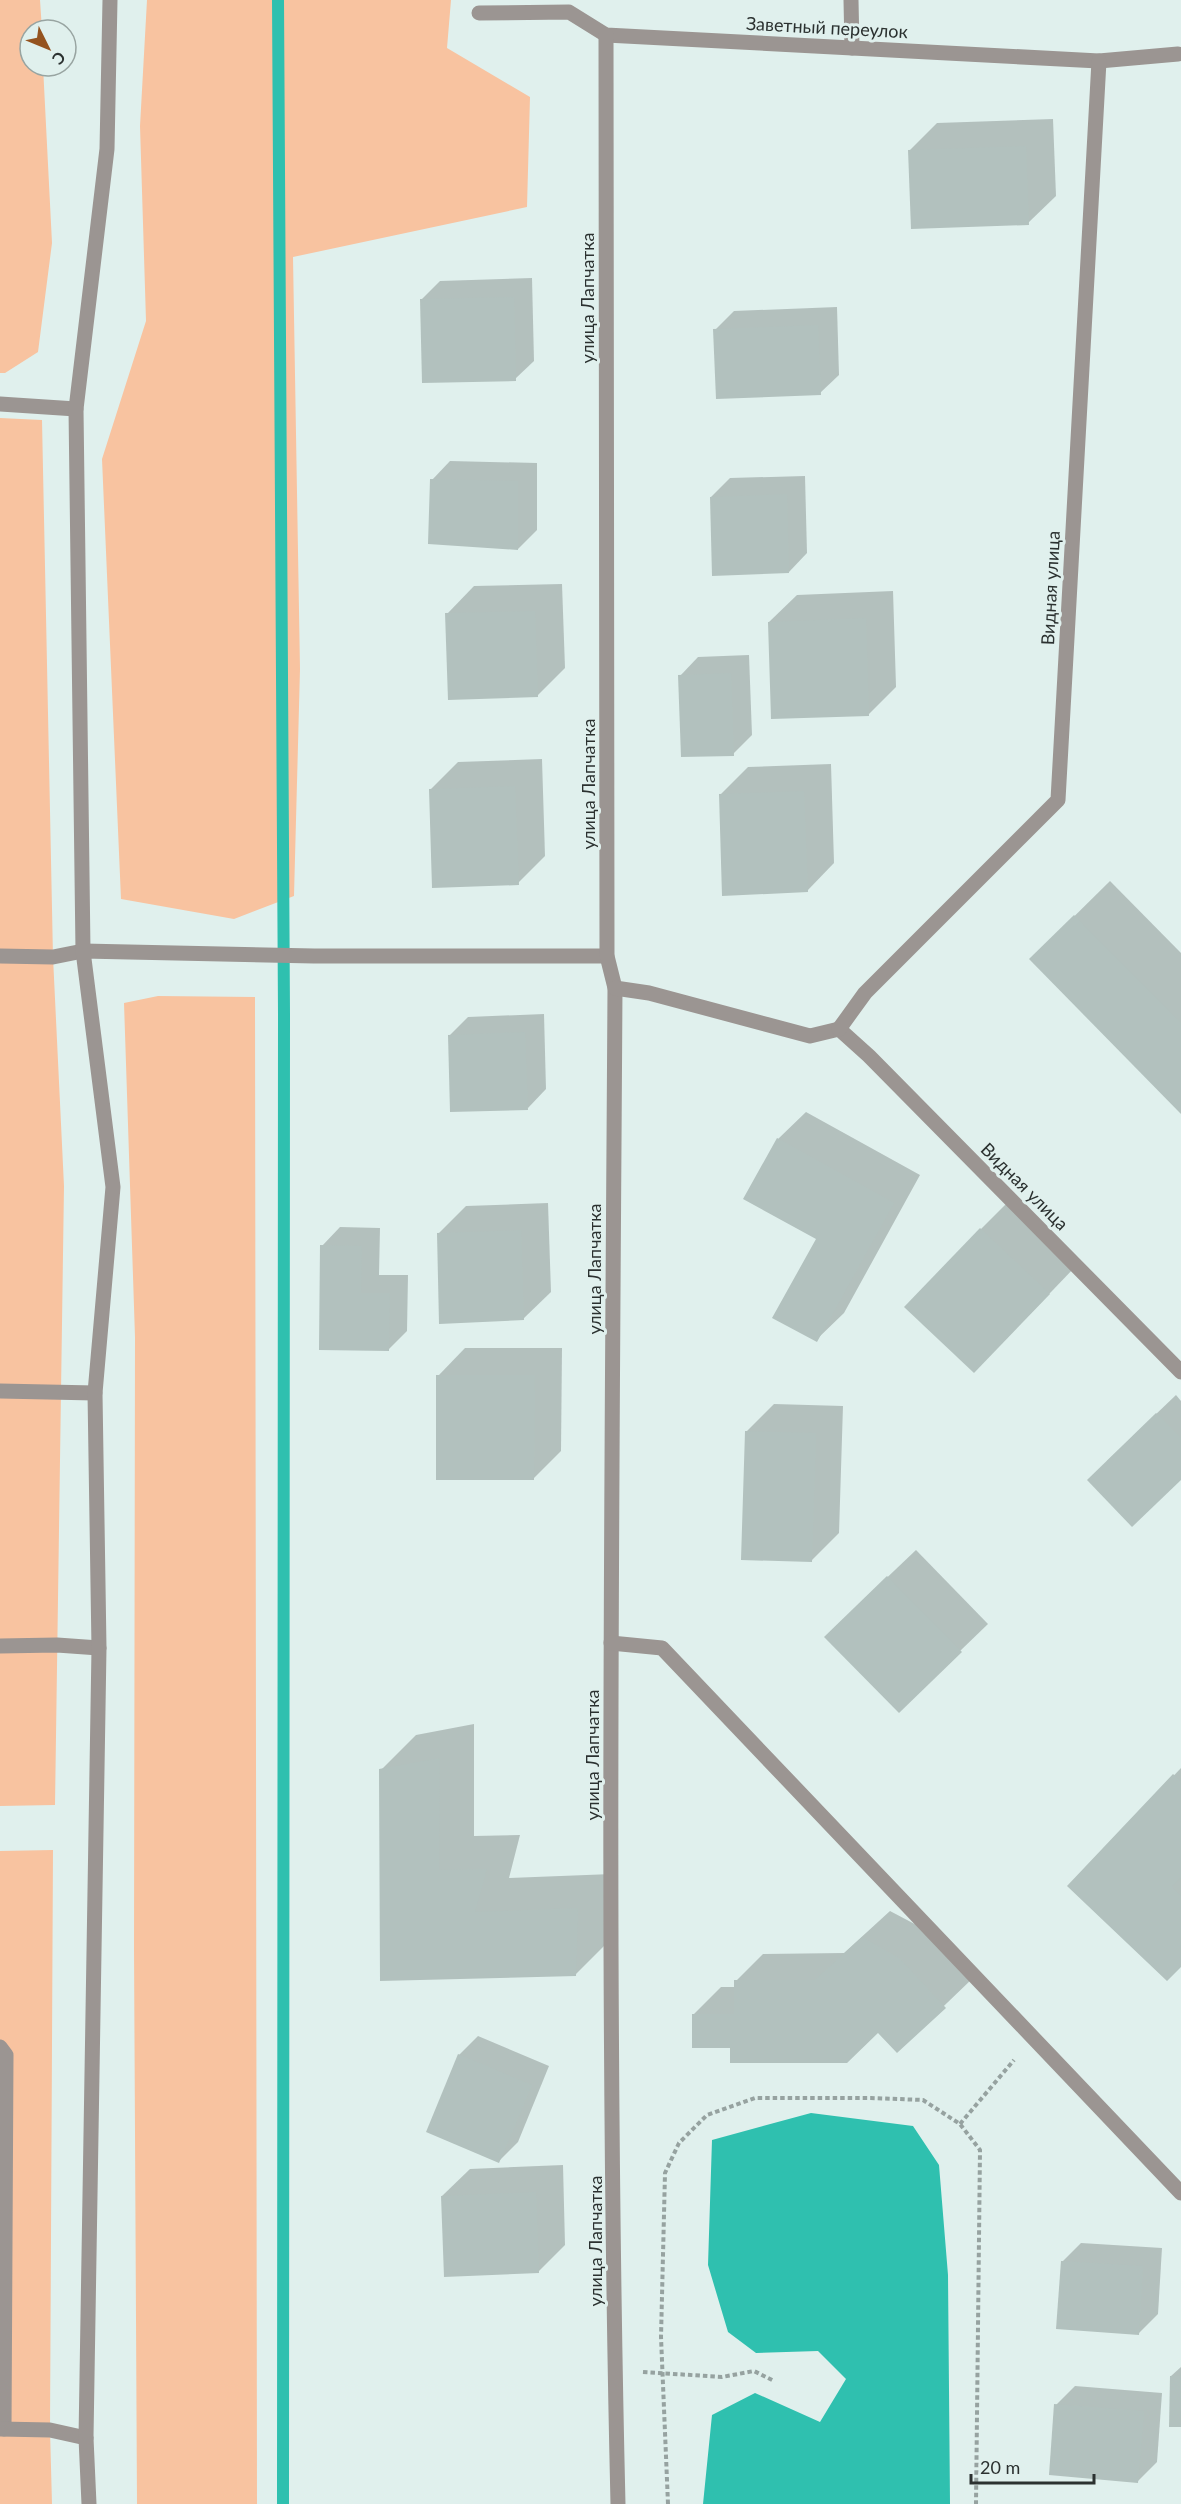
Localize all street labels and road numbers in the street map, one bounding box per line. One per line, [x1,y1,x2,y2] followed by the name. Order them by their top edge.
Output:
[745,12,909,42] street label: Заветный переулок
[576,232,598,364] street label: улица Лапчатка
[1036,530,1064,646] street label: Видная улица
[577,718,599,850] street label: улица Лапчатка
[977,1138,1073,1234] street label: Видная улица
[583,1203,605,1335] street label: улица Лапчатка
[581,1689,603,1821] street label: улица Лапчатка
[584,2175,606,2307] street label: улица Лапчатка

